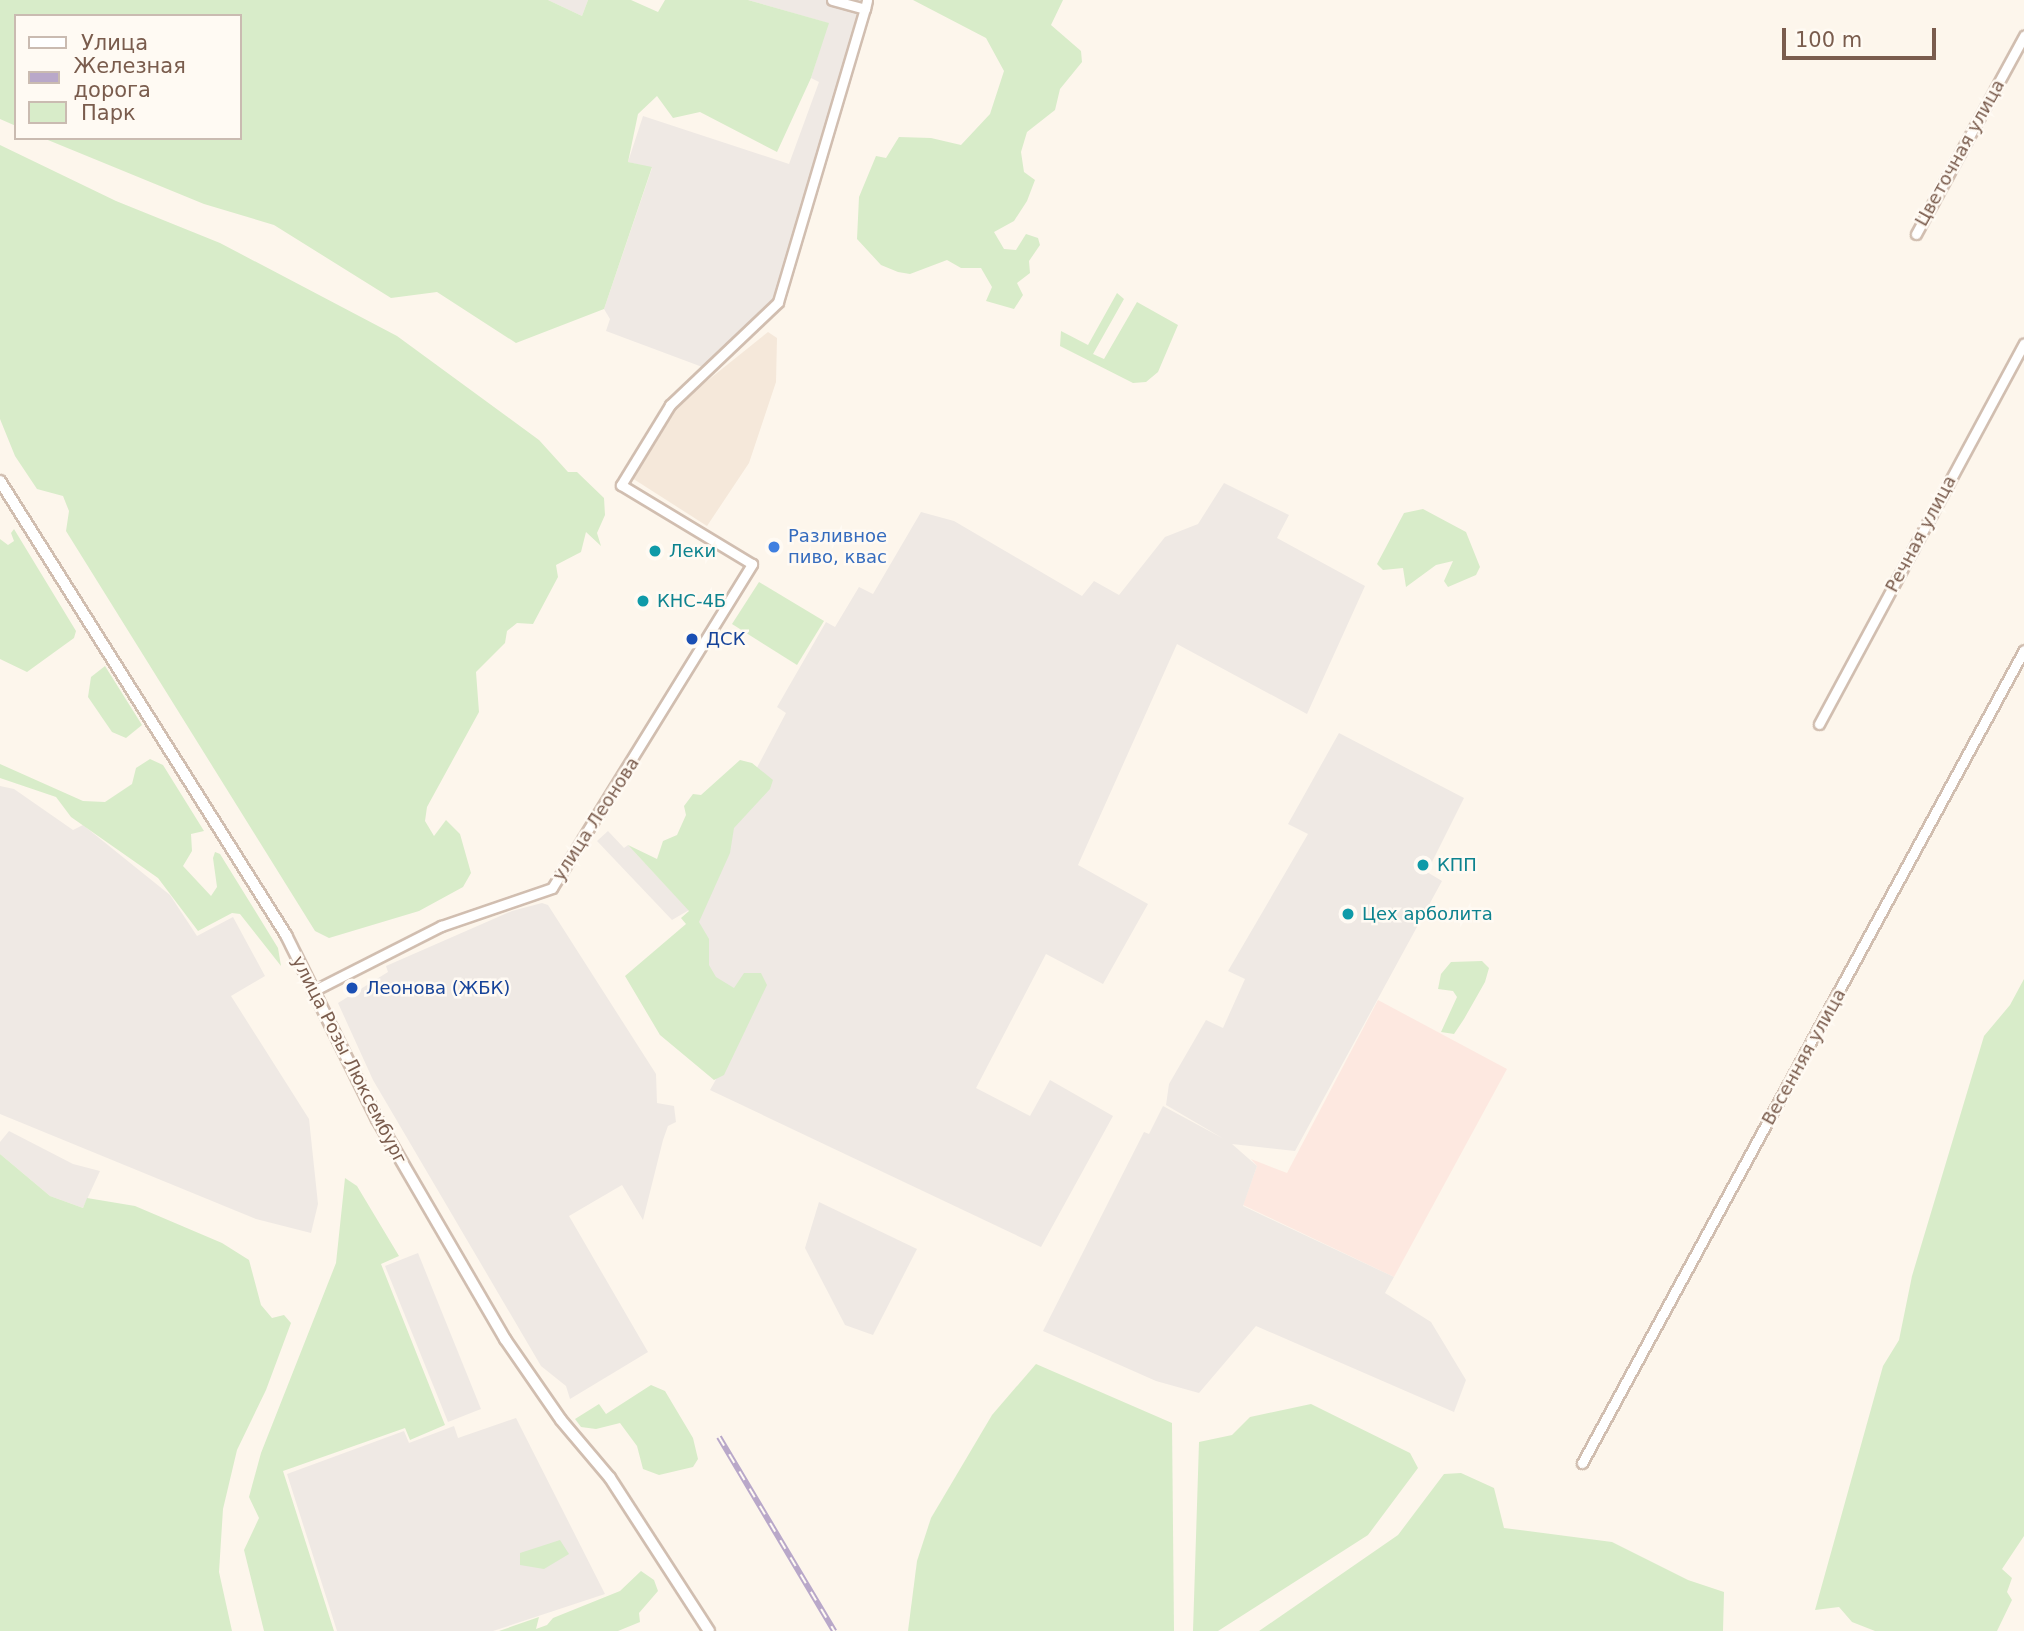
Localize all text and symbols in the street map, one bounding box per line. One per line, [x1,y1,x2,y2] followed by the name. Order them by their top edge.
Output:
[14,14,242,140] legend
[1786,14,1940,58] scale bar
[1795,28,1862,52] text: 100 m
[81,31,148,55] text: Улица
[74,54,186,102] text: Железная дорога
[1911,76,2009,230] street label: Цветочная улица
[81,101,136,125] text: Парк
[1881,472,1961,596] street label: Речная улица
[788,526,887,568] place label: Разливное пиво, квас
[766,539,782,555] marker: Разливное пиво, квас
[669,540,716,562] place label: Леки
[647,543,663,559] marker: Леки
[657,590,726,612] place label: КНС-4Б
[635,593,651,609] marker: КНС-4Б
[706,628,745,650] place label: ДСК
[684,631,700,647] marker: ДСК
[548,753,644,885] street label: улица Леонова
[1437,854,1477,876] place label: КПП
[1415,857,1431,873] marker: КПП
[1362,903,1493,925] place label: Цех арболита
[1340,906,1356,922] marker: Цех арболита
[287,952,411,1168] street label: улица Розы Люксембург
[366,977,510,999] place label: Леонова (ЖБК)
[344,980,360,996] marker: Леонова (ЖБК)
[1758,985,1850,1129] street label: Весенняя улица

